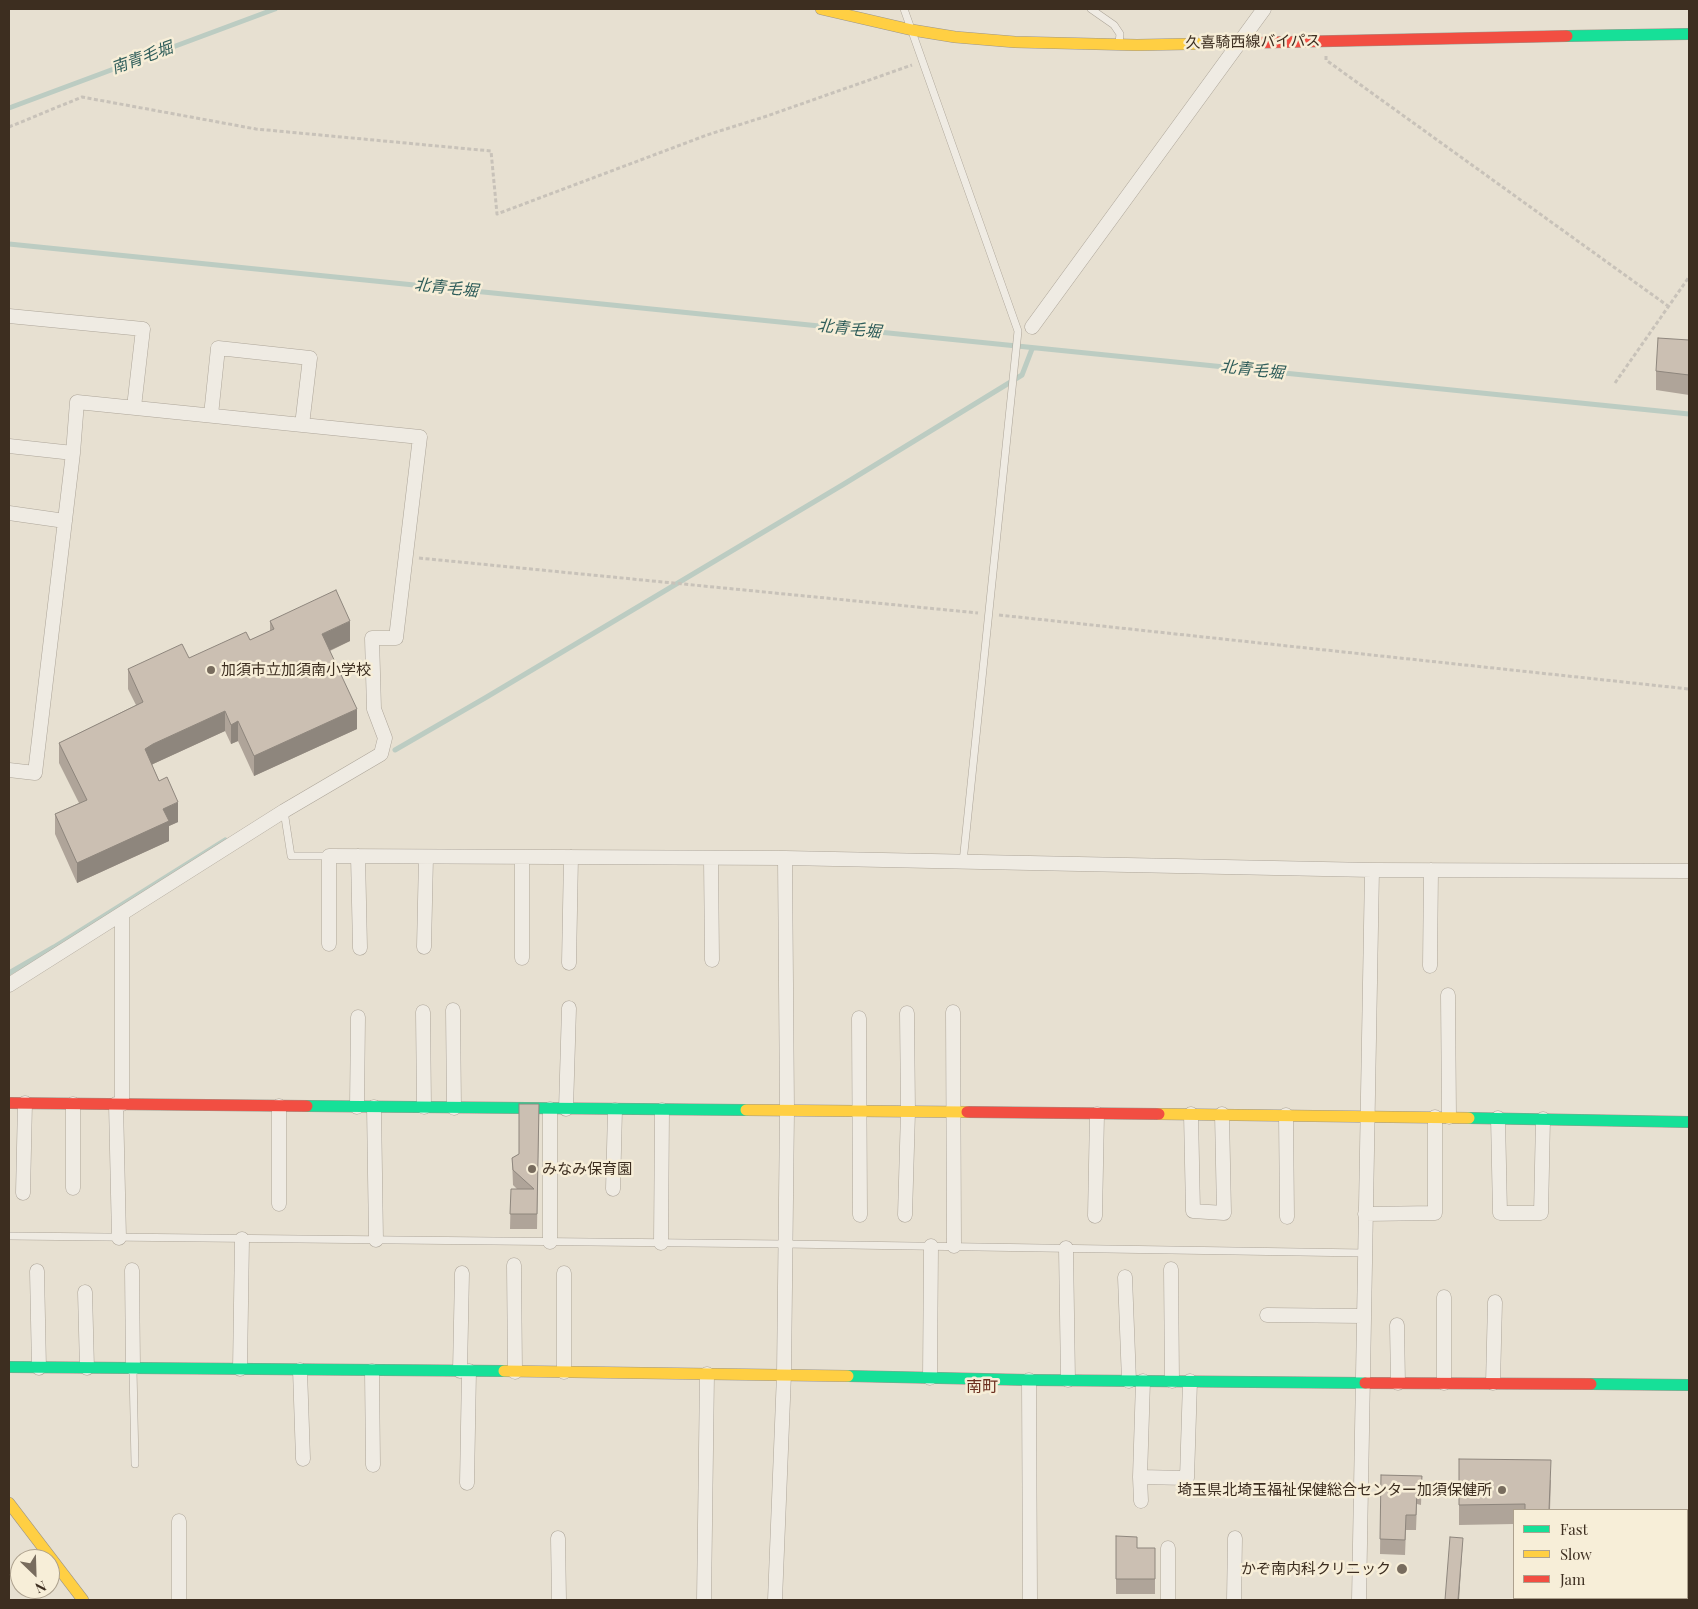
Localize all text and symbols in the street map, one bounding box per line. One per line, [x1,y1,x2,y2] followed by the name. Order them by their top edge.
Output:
[1185,32,1321,52] street label: 久喜騎西線バイパス
[109,38,175,78] water label: 南青毛堀
[413,275,479,301] water label: 北青毛堀
[816,316,882,342] water label: 北青毛堀
[1219,357,1285,383] water label: 北青毛堀
[221,661,371,679] place label: 加須市立加須南小学校
[205,664,217,676] marker: 加須市立加須南小学校
[542,1160,632,1178] place label: みなみ保育園
[526,1163,538,1175] marker: みなみ保育園
[966,1377,998,1397] district label: 南町
[1177,1481,1492,1499] place label: 埼玉県北埼玉福祉保健総合センター加須保健所
[1496,1484,1508,1496] marker: 埼玉県北埼玉福祉保健総合センター加須保健所
[1513,1509,1688,1599] legend
[1560,1519,1588,1539] text: Fast
[1560,1544,1592,1564] text: Slow
[10,1549,60,1599] north arrow
[1241,1560,1391,1578] place label: かぞ南内科クリニック
[1395,1562,1409,1576] marker: かぞ南内科クリニック
[1560,1569,1585,1589] text: Jam
[32,1577,49,1598] text: N

